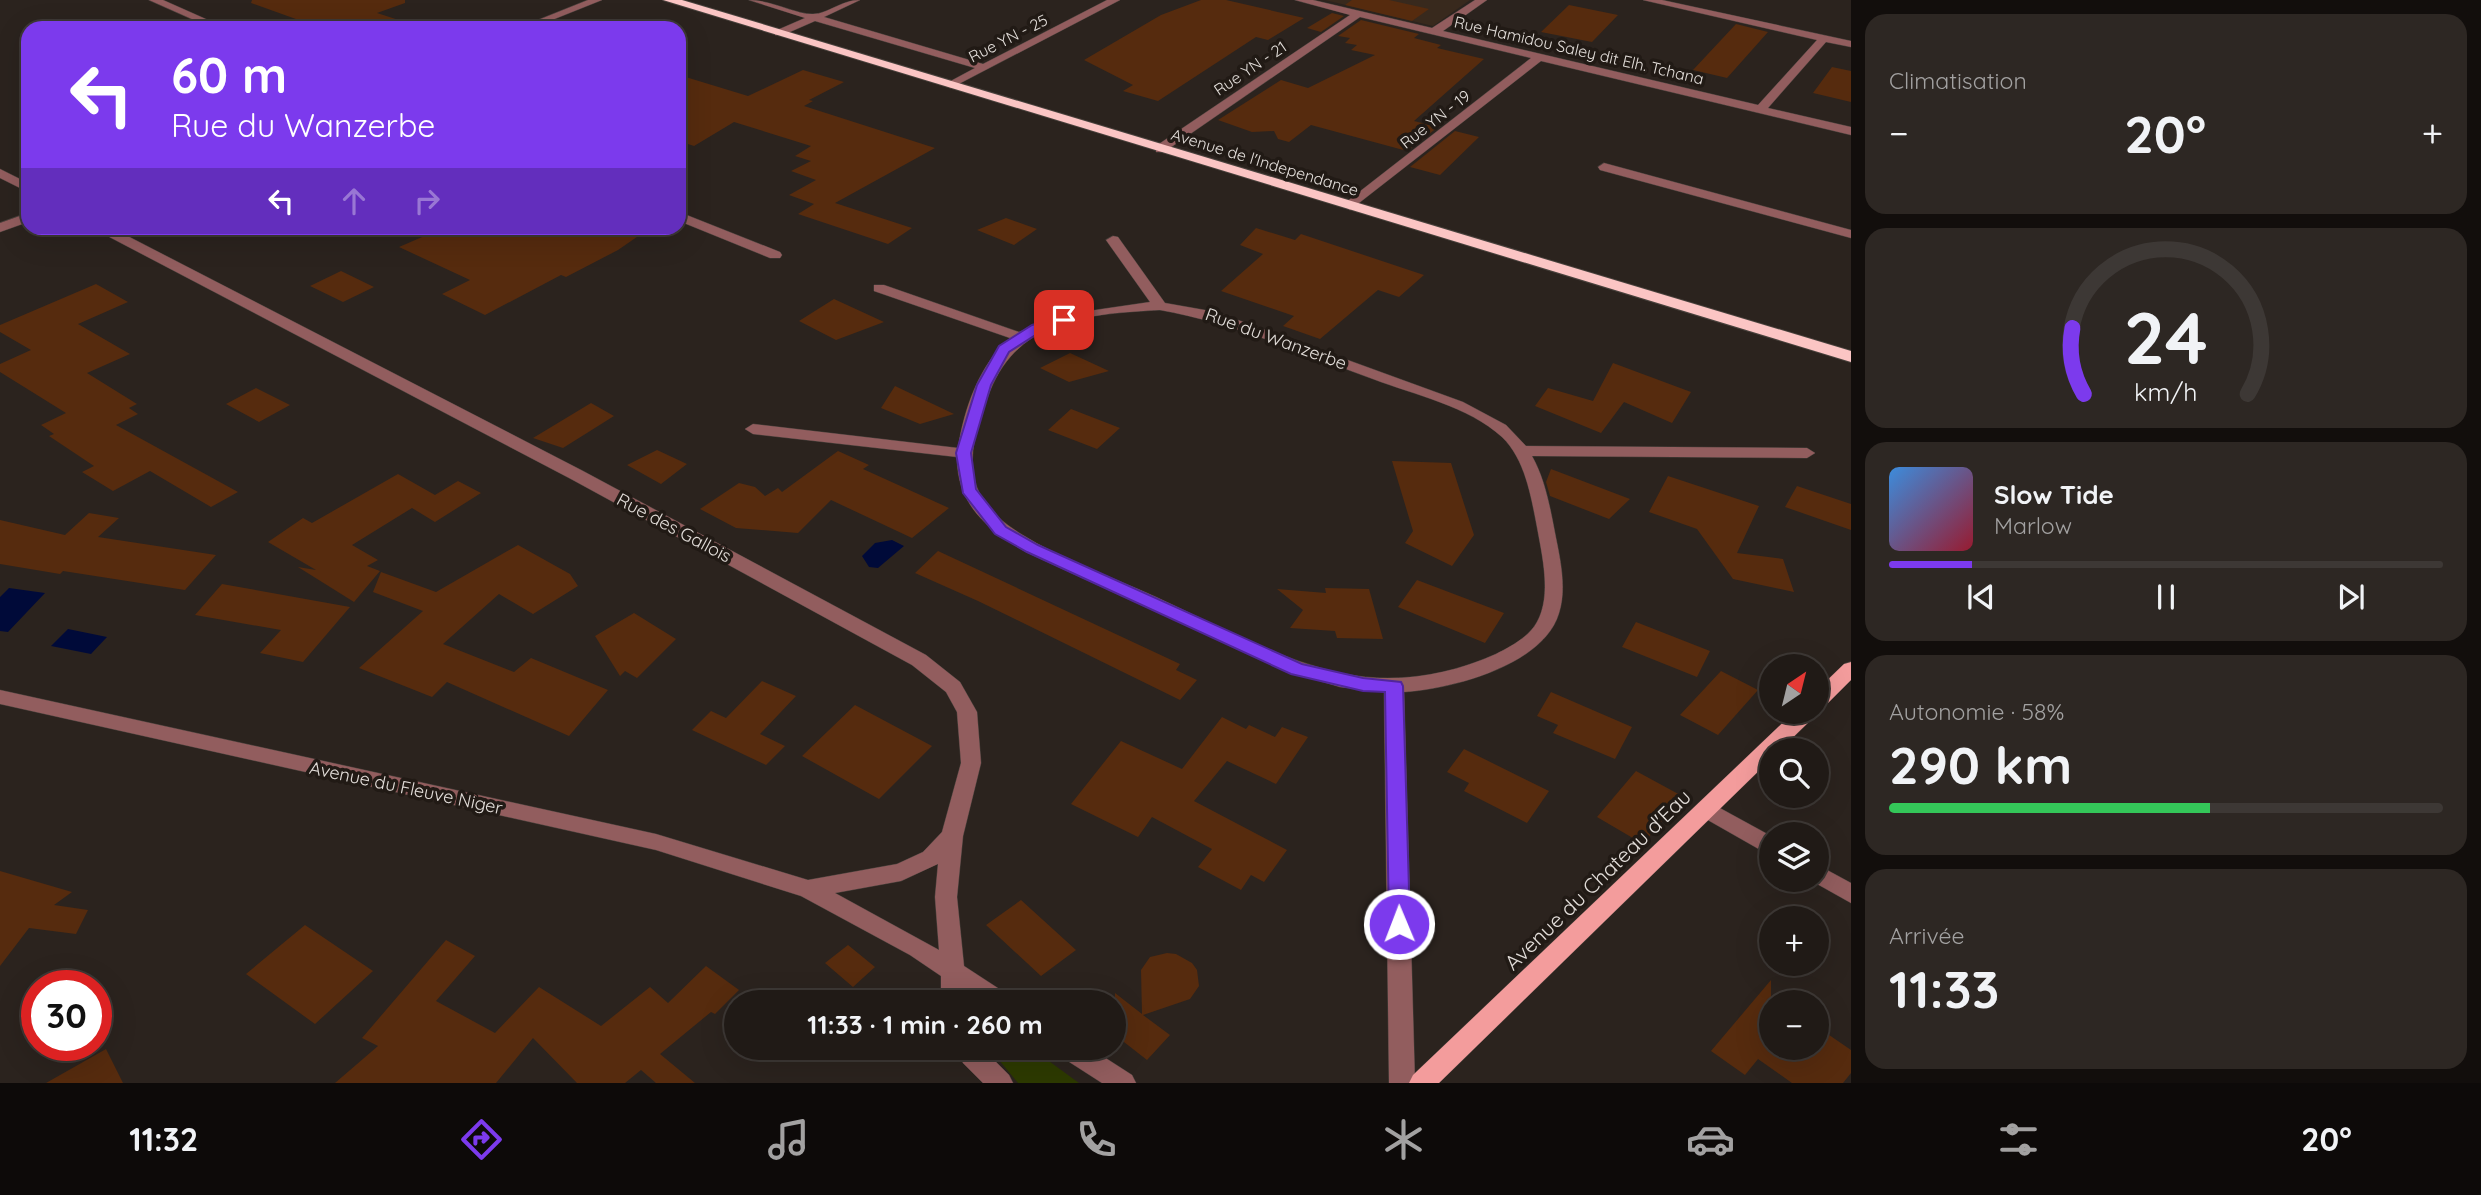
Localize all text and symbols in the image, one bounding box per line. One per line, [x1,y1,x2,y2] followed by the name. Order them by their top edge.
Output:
[965,10,1051,66] street label: Rue YN - 25
[1452,12,1706,88] street label: Rue Hamidou Saley dit Elh. Tchana
[1210,36,1290,100] street label: Rue YN - 21
[171,44,287,105] text: 60 m
[56,49,147,140] icon: left
[1889,66,2027,95] text: Climatisation
[1396,85,1474,153] street label: Rue YN - 19
[2124,101,2206,166] text: 20°
[171,105,435,145] text: Rue du Wanzerbe
[1889,109,1909,157] text: −
[2422,109,2443,157] text: +
[1169,124,1361,200] street label: Avenue de l'Independance
[262,182,300,220] icon: left
[335,182,373,220] icon: ahead
[408,182,446,220] icon: right
[1034,290,1094,350] pin
[2124,291,2208,382] text: 24
[1045,301,1083,339] icon: arrive
[1202,302,1350,375] street label: Rue du Wanzerbe
[2134,375,2198,406] text: km/h
[1994,478,2114,511] text: Slow Tide
[613,488,736,567] street label: Rue des Gallois
[1994,511,2072,540] text: Marlow
[1962,578,2000,616] icon: previous
[2147,578,2185,616] icon: pause
[2332,578,2370,616] icon: next
[1759,654,1829,724] north arrow
[1759,654,1829,1060] map controls
[1889,697,2064,726] text: Autonomie · 58%
[1889,732,2072,797] text: 290 km
[1759,738,1829,808] button: search
[307,756,505,819] street label: Avenue du Fleuve Niger
[1499,783,1696,975] street label: Avenue du Chateau d'Eau
[1759,822,1829,892] button: layers
[1362,887,1436,961] position arrow
[1759,906,1829,976] button: +
[1889,921,1965,950] text: Arrivée
[1889,956,2000,1021] text: 11:33
[21,970,112,1061] speed limit sign: 30
[1759,990,1829,1060] button: −
[807,1008,1043,1041] text: 11:33 · 1 min · 260 m
[457,1115,506,1164] icon: directions
[764,1115,813,1164] icon: music
[1072,1115,1121,1164] icon: phone
[1379,1115,1428,1164] icon: climate
[1686,1115,1735,1164] icon: car
[1994,1115,2043,1164] icon: filters
[129,1119,198,1159] text: 11:32
[2301,1119,2352,1159] text: 20°

